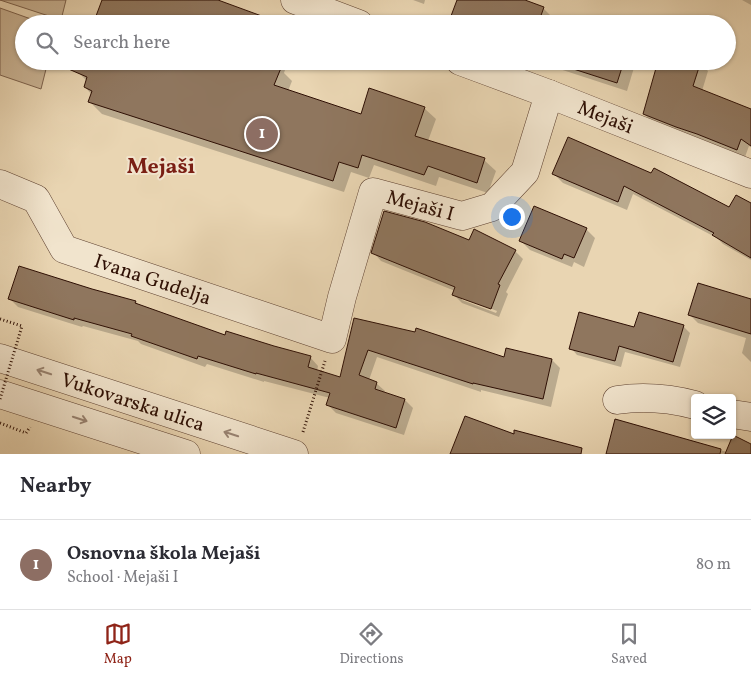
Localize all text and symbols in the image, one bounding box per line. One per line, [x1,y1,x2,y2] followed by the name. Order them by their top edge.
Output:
[15,15,736,70] search box
[33,29,61,57] icon: search
[73,30,170,56] text: Search here
[573,95,637,142] street label: Mejaši
[246,115,278,153] pin: 1
[127,152,196,183] district label: Mejaši
[383,184,457,229] street label: Mejaši I
[499,204,525,230] your location
[90,248,214,313] street label: Ivana Gudelja
[36,367,52,377] one-way arrow
[57,367,208,440] street label: Vukovarska ulica
[691,394,736,439] map controls
[691,394,736,439] button: layers
[71,415,87,425] one-way arrow
[224,428,240,438] one-way arrow
[20,472,91,501] text: Nearby
[67,541,261,567] text: Osnovna škola Mejaši
[33,554,39,576] text: 1
[696,554,731,576] text: 80 m
[67,567,179,589] text: School · Mejaši I
[104,620,132,669] tab: Map
[339,620,404,669] tab: Directions
[611,620,647,669] tab: Saved

